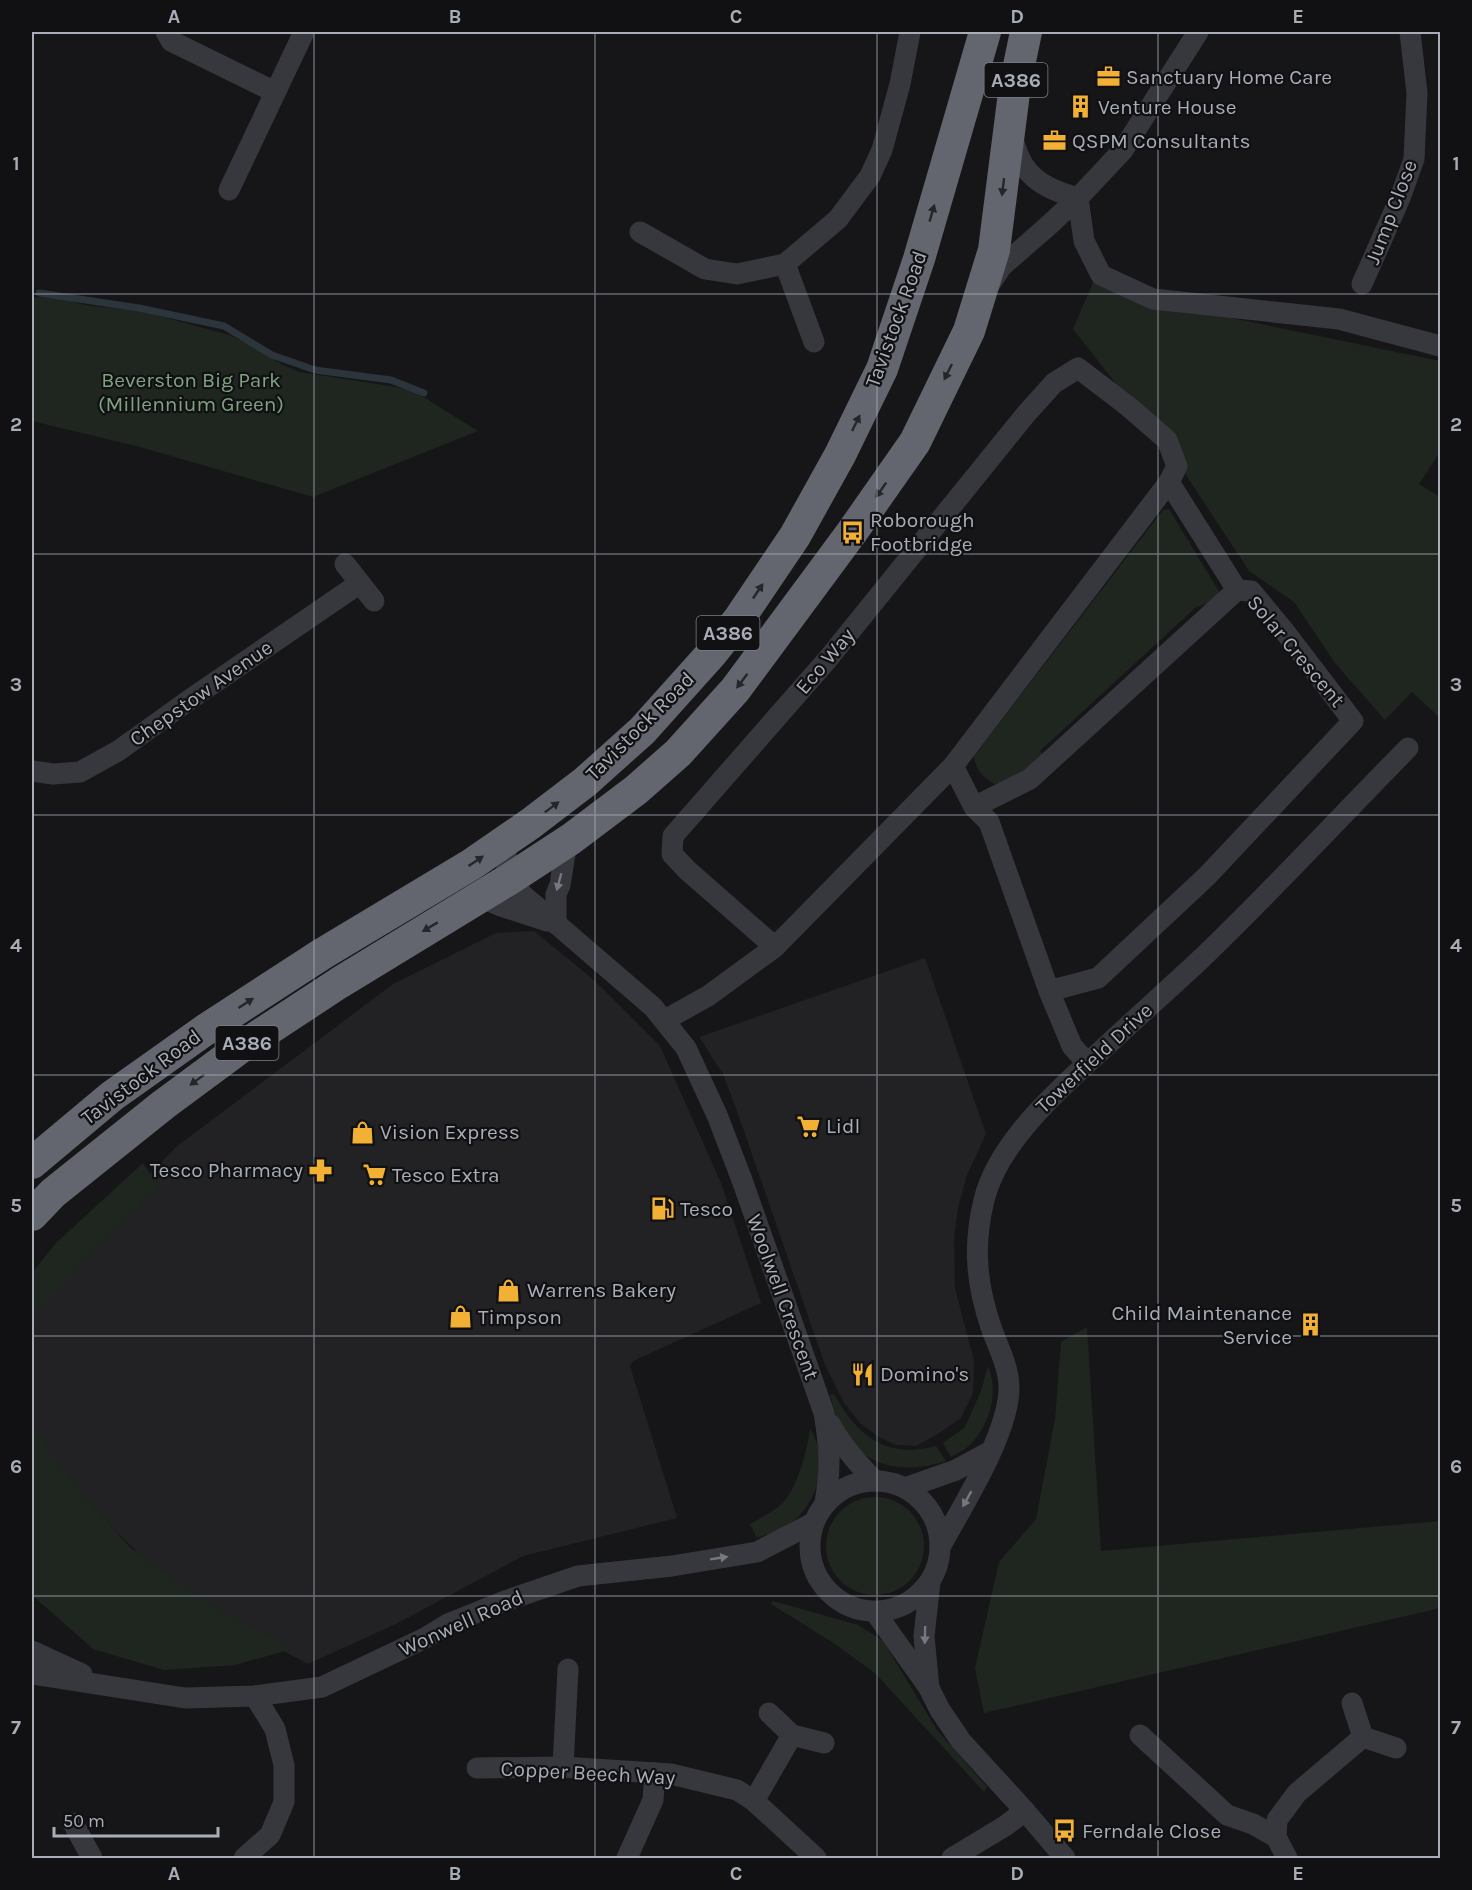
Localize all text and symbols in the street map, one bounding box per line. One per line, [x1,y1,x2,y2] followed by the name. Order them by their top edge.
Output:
[168,5,181,28] text: A
[449,5,461,28] text: B
[730,5,742,28] text: C
[1010,5,1024,28] text: D
[1292,5,1304,28] text: E
[984,63,1048,97] road number: A386
[1095,64,1121,90] office icon: Sanctuary Home Care
[1126,65,1332,89] place label: Sanctuary Home Care
[1067,94,1093,120] building icon: Venture House
[1098,95,1237,119] place label: Venture House
[1041,128,1067,154] office icon: QSPM Consultants
[1072,129,1251,153] place label: QSPM Consultants
[12,152,20,175] text: 1
[1452,152,1460,175] text: 1
[1360,156,1422,268] street label: Jump Close
[998,177,1007,196] one-way arrow
[928,204,937,222] one-way arrow
[860,247,932,391] street label: Tavistock Road
[944,364,953,381] one-way arrow
[98,368,284,416] park label: Beverston Big Park (Millennium Green)
[10,413,22,436] text: 2
[1450,413,1462,436] text: 2
[851,414,860,431] one-way arrow
[875,481,887,497] one-way arrow
[870,508,975,556] place label: Roborough Footbridge
[839,519,865,545] bus stop icon: Roborough Footbridge
[752,583,763,599] one-way arrow
[1242,590,1350,712] street label: Solar Crescent
[696,616,760,650] road number: A386
[791,623,860,699] street label: Eco Way
[125,635,277,751] street label: Chepstow Avenue
[581,667,699,785] street label: Tavistock Road
[10,673,22,696] text: 3
[1450,673,1462,696] text: 3
[736,674,748,689] one-way arrow
[544,801,560,814] one-way arrow
[468,855,484,867] one-way arrow
[554,874,563,892] one-way arrow
[422,922,438,933] one-way arrow
[10,934,22,957] text: 4
[1450,934,1462,957] text: 4
[238,997,254,1009] one-way arrow
[1031,998,1157,1118] street label: Towerfield Drive
[76,1024,206,1130] street label: Tavistock Road
[216,1026,278,1060] road number: A386
[189,1074,205,1086] one-way arrow
[795,1113,821,1139] supermarket icon: Lidl
[826,1114,860,1138] place label: Lidl
[349,1119,375,1145] shop icon: Vision Express
[380,1120,520,1144] place label: Vision Express
[308,1157,334,1183] pharmacy icon: Tesco Pharmacy
[150,1158,303,1182] place label: Tesco Pharmacy
[361,1162,387,1188] supermarket icon: Tesco Extra
[392,1163,500,1187] place label: Tesco Extra
[10,1194,22,1217] text: 5
[1450,1194,1462,1217] text: 5
[649,1196,675,1222] fuel station icon: Tesco
[680,1197,733,1221] place label: Tesco
[742,1211,824,1383] street label: Woolwell Crescent
[496,1277,522,1303] shop icon: Warrens Bakery
[527,1278,676,1302] place label: Warrens Bakery
[1111,1301,1292,1349] place label: Child Maintenance Service
[447,1304,473,1330] shop icon: Timpson
[478,1305,562,1329] place label: Timpson
[1297,1312,1323,1338] building icon: Child Maintenance Service
[849,1361,875,1387] restaurant icon: Domino's
[880,1362,969,1386] place label: Domino's
[10,1455,22,1478] text: 6
[1450,1455,1462,1478] text: 6
[962,1491,972,1508] one-way arrow
[710,1553,729,1562] one-way arrow
[395,1585,527,1661] street label: Wonwell Road
[920,1625,930,1644] one-way arrow
[11,1716,21,1739] text: 7
[1451,1716,1461,1739] text: 7
[500,1756,676,1790] street label: Copper Beech Way
[54,1800,218,1838] scale bar
[63,1810,105,1832] text: 50 m
[1051,1818,1077,1844] bus stop icon: Ferndale Close
[1082,1819,1221,1843] place label: Ferndale Close
[168,1862,181,1885] text: A
[449,1862,461,1885] text: B
[730,1862,742,1885] text: C
[1010,1862,1024,1885] text: D
[1292,1862,1304,1885] text: E

